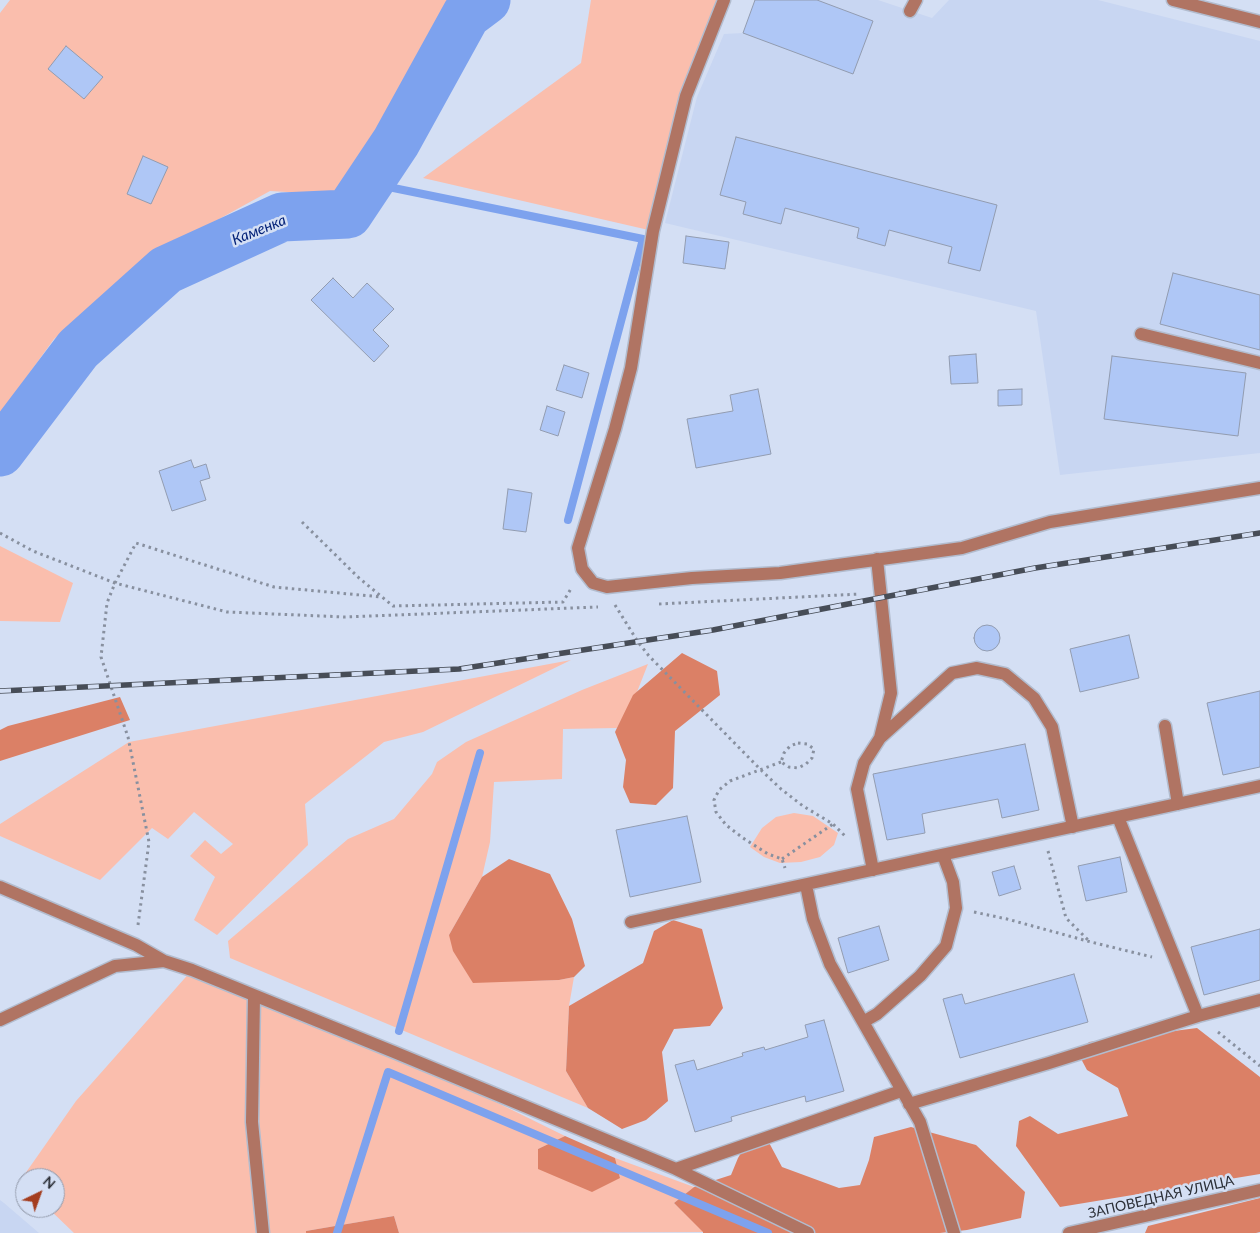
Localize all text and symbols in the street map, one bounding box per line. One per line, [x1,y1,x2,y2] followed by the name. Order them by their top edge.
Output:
[229,211,289,249] water label: Каменка
[15,1168,65,1218] north arrow
[40,1172,59,1192] text: N
[1086,1172,1236,1222] street label: ЗАПОВЕДНАЯ УЛИЦА

